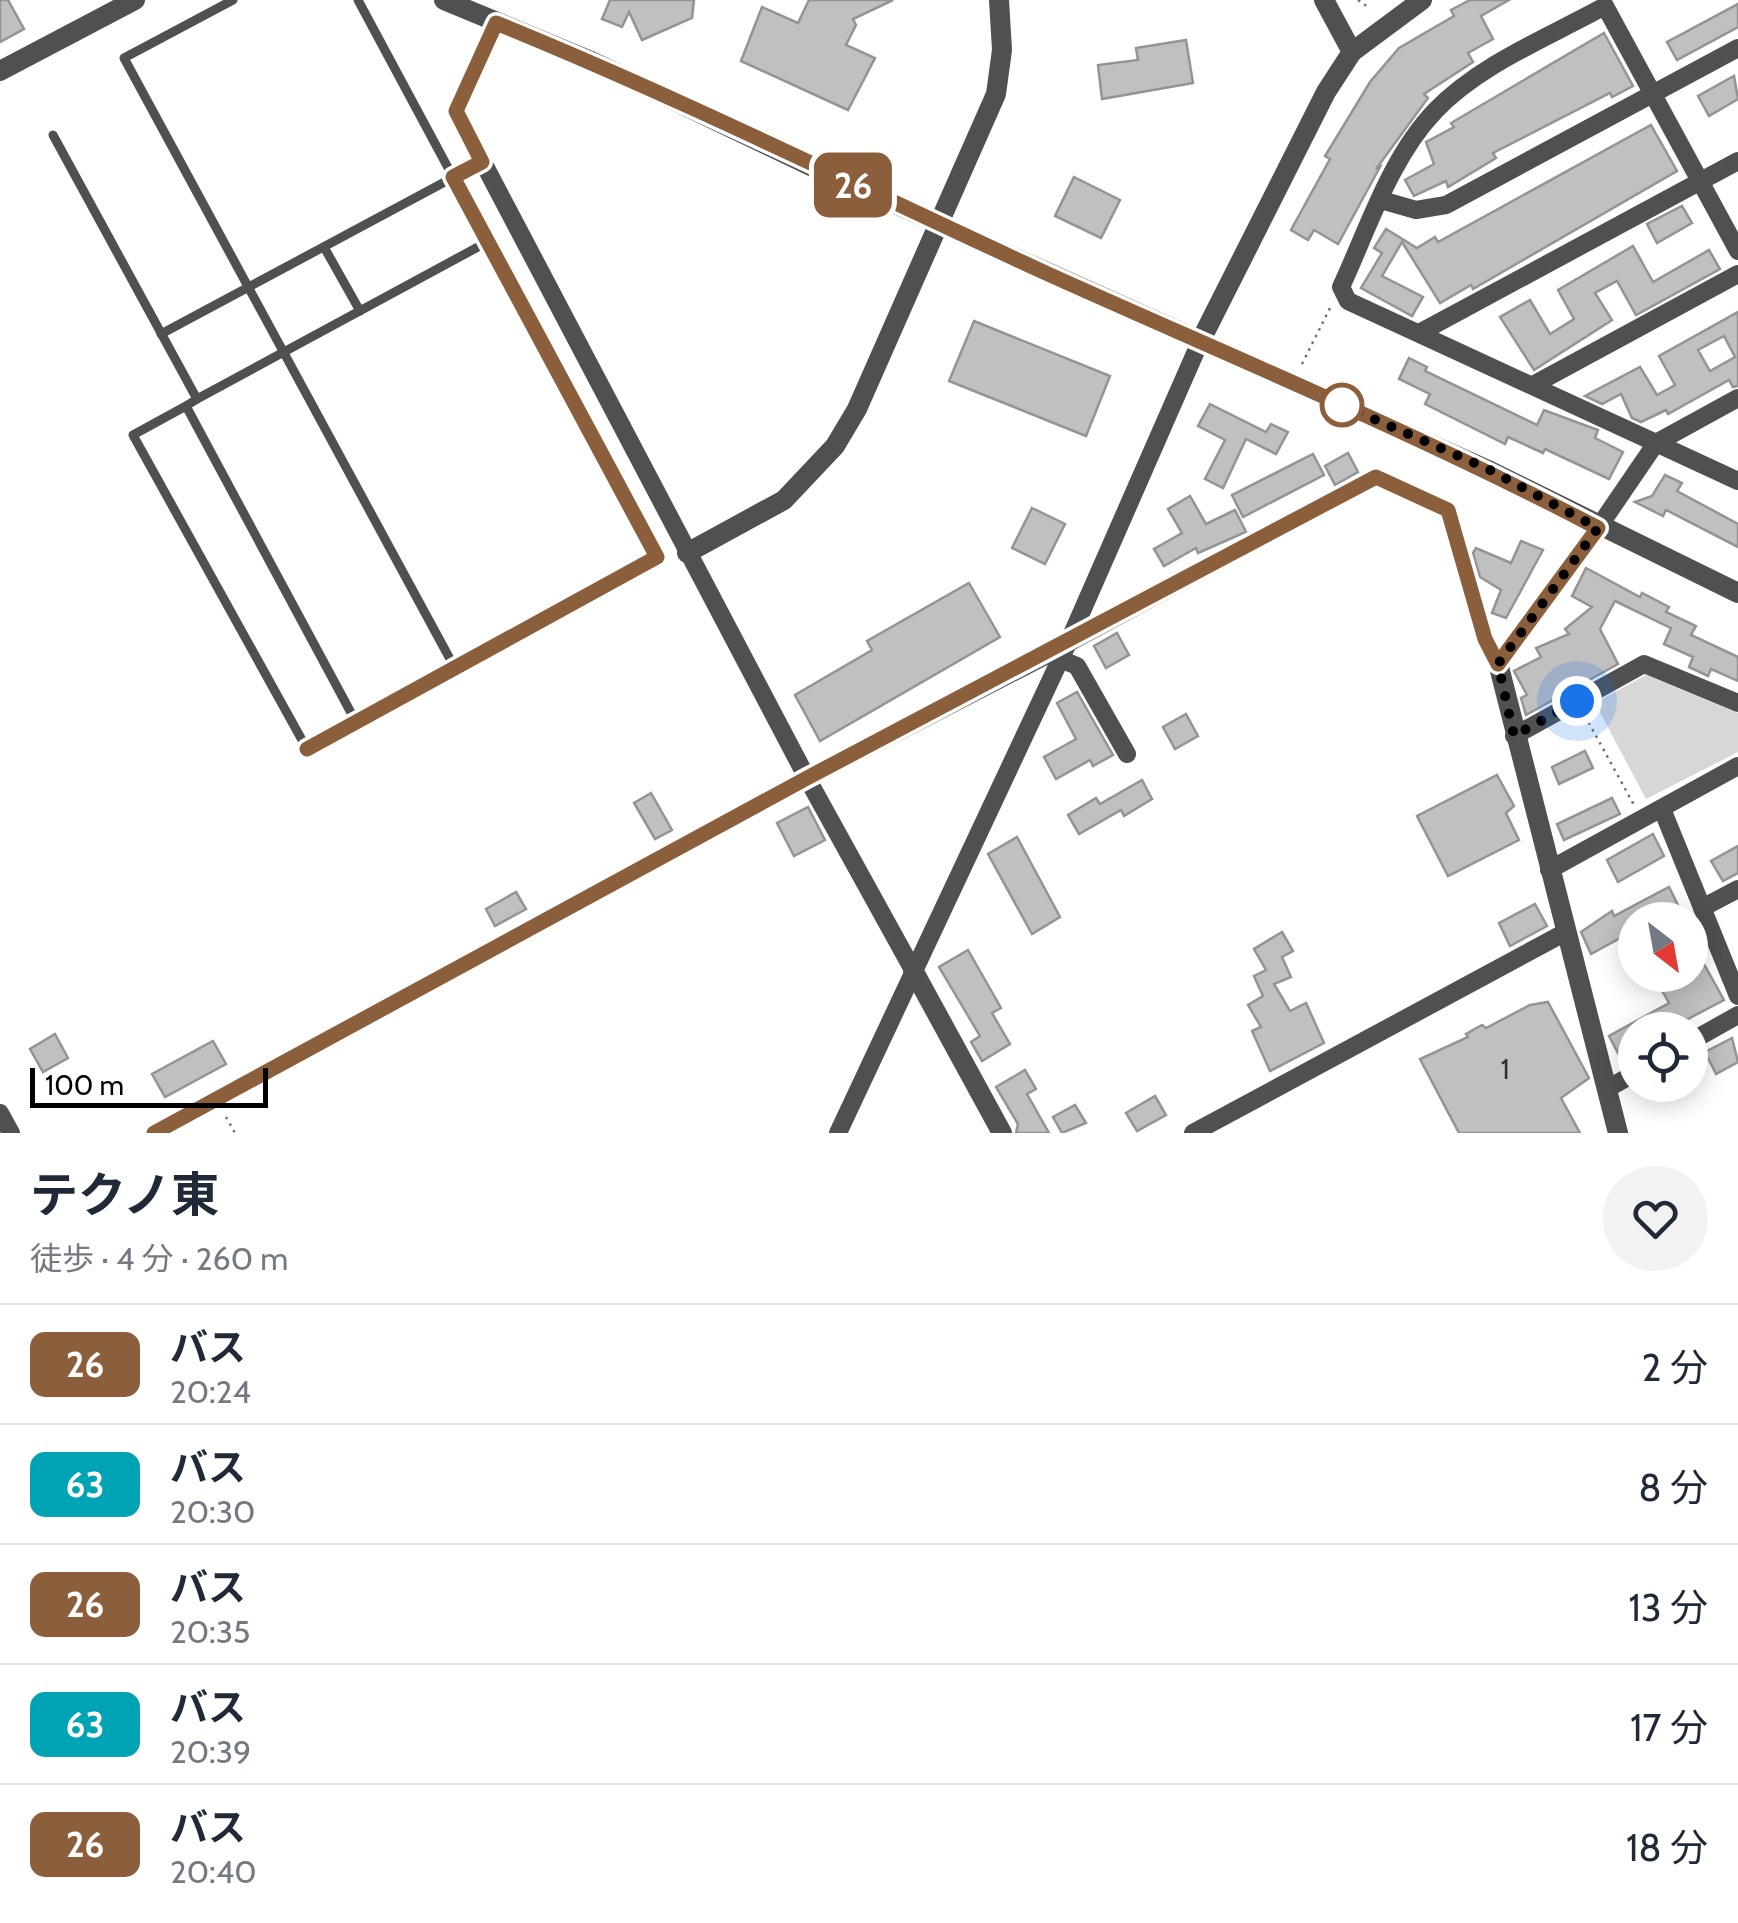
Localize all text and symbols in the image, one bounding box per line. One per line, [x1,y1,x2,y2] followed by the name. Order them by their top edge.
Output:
[808,152,898,218] line badge: 26
[834,164,872,207] text: 26
[1321,384,1363,426] unlabelled marker
[1552,676,1602,726] your location
[1618,902,1708,992] north arrow
[1618,902,1708,1102] map controls
[1618,1012,1708,1102] button: locate
[1500,1052,1510,1086] house number: 1
[30,1063,268,1108] scale bar
[45,1068,124,1102] text: 100 m
[30,1166,219,1224] text: テクノ東
[1603,1166,1708,1271] button: heart
[30,1239,288,1278] text: 徒歩 · 4 分 · 260 m
[170,1324,246,1371] text: バス
[66,1343,104,1386] text: 26
[1642,1344,1708,1391] text: 2 分
[170,1372,251,1411] text: 20:24
[170,1444,246,1491] text: バス
[66,1463,104,1506] text: 63
[1638,1464,1708,1511] text: 8 分
[170,1492,255,1531] text: 20:30
[170,1564,246,1611] text: バス
[66,1583,104,1626] text: 26
[1629,1584,1708,1631] text: 13 分
[170,1612,250,1651] text: 20:35
[170,1684,246,1731] text: バス
[66,1703,104,1746] text: 63
[1630,1704,1708,1751] text: 17 分
[170,1732,251,1771] text: 20:39
[170,1804,246,1851] text: バス
[66,1823,104,1866] text: 26
[1626,1824,1708,1871] text: 18 分
[170,1852,257,1891] text: 20:40

